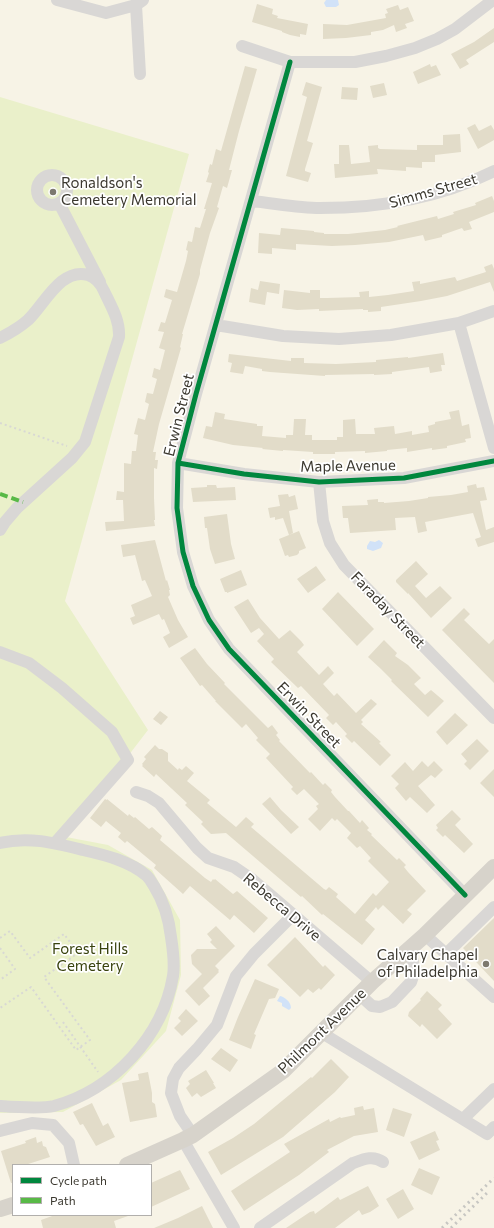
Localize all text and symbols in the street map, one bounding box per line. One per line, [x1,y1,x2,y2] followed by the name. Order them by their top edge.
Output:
[387,170,479,212] street label: Simms Street
[61,174,196,209] place label: Ronaldson's Cemetery Memorial
[48,187,58,197] marker: Ronaldson's Cemetery Memorial
[160,372,198,458] street label: Erwin Street
[300,456,396,476] street label: Maple Avenue
[347,568,429,652] street label: Faraday Street
[273,678,345,752] street label: Erwin Street
[239,869,325,945] street label: Rebecca Drive
[52,940,128,975] park label: Forest Hills Cemetery
[377,946,478,981] place label: Calvary Chapel of Philadelphia
[481,959,491,969] marker: Calvary Chapel of Philadelphia
[274,984,370,1078] street label: Philmont Avenue
[12,1164,152,1216] legend
[50,1173,107,1187] text: Cycle path
[50,1193,76,1207] text: Path

